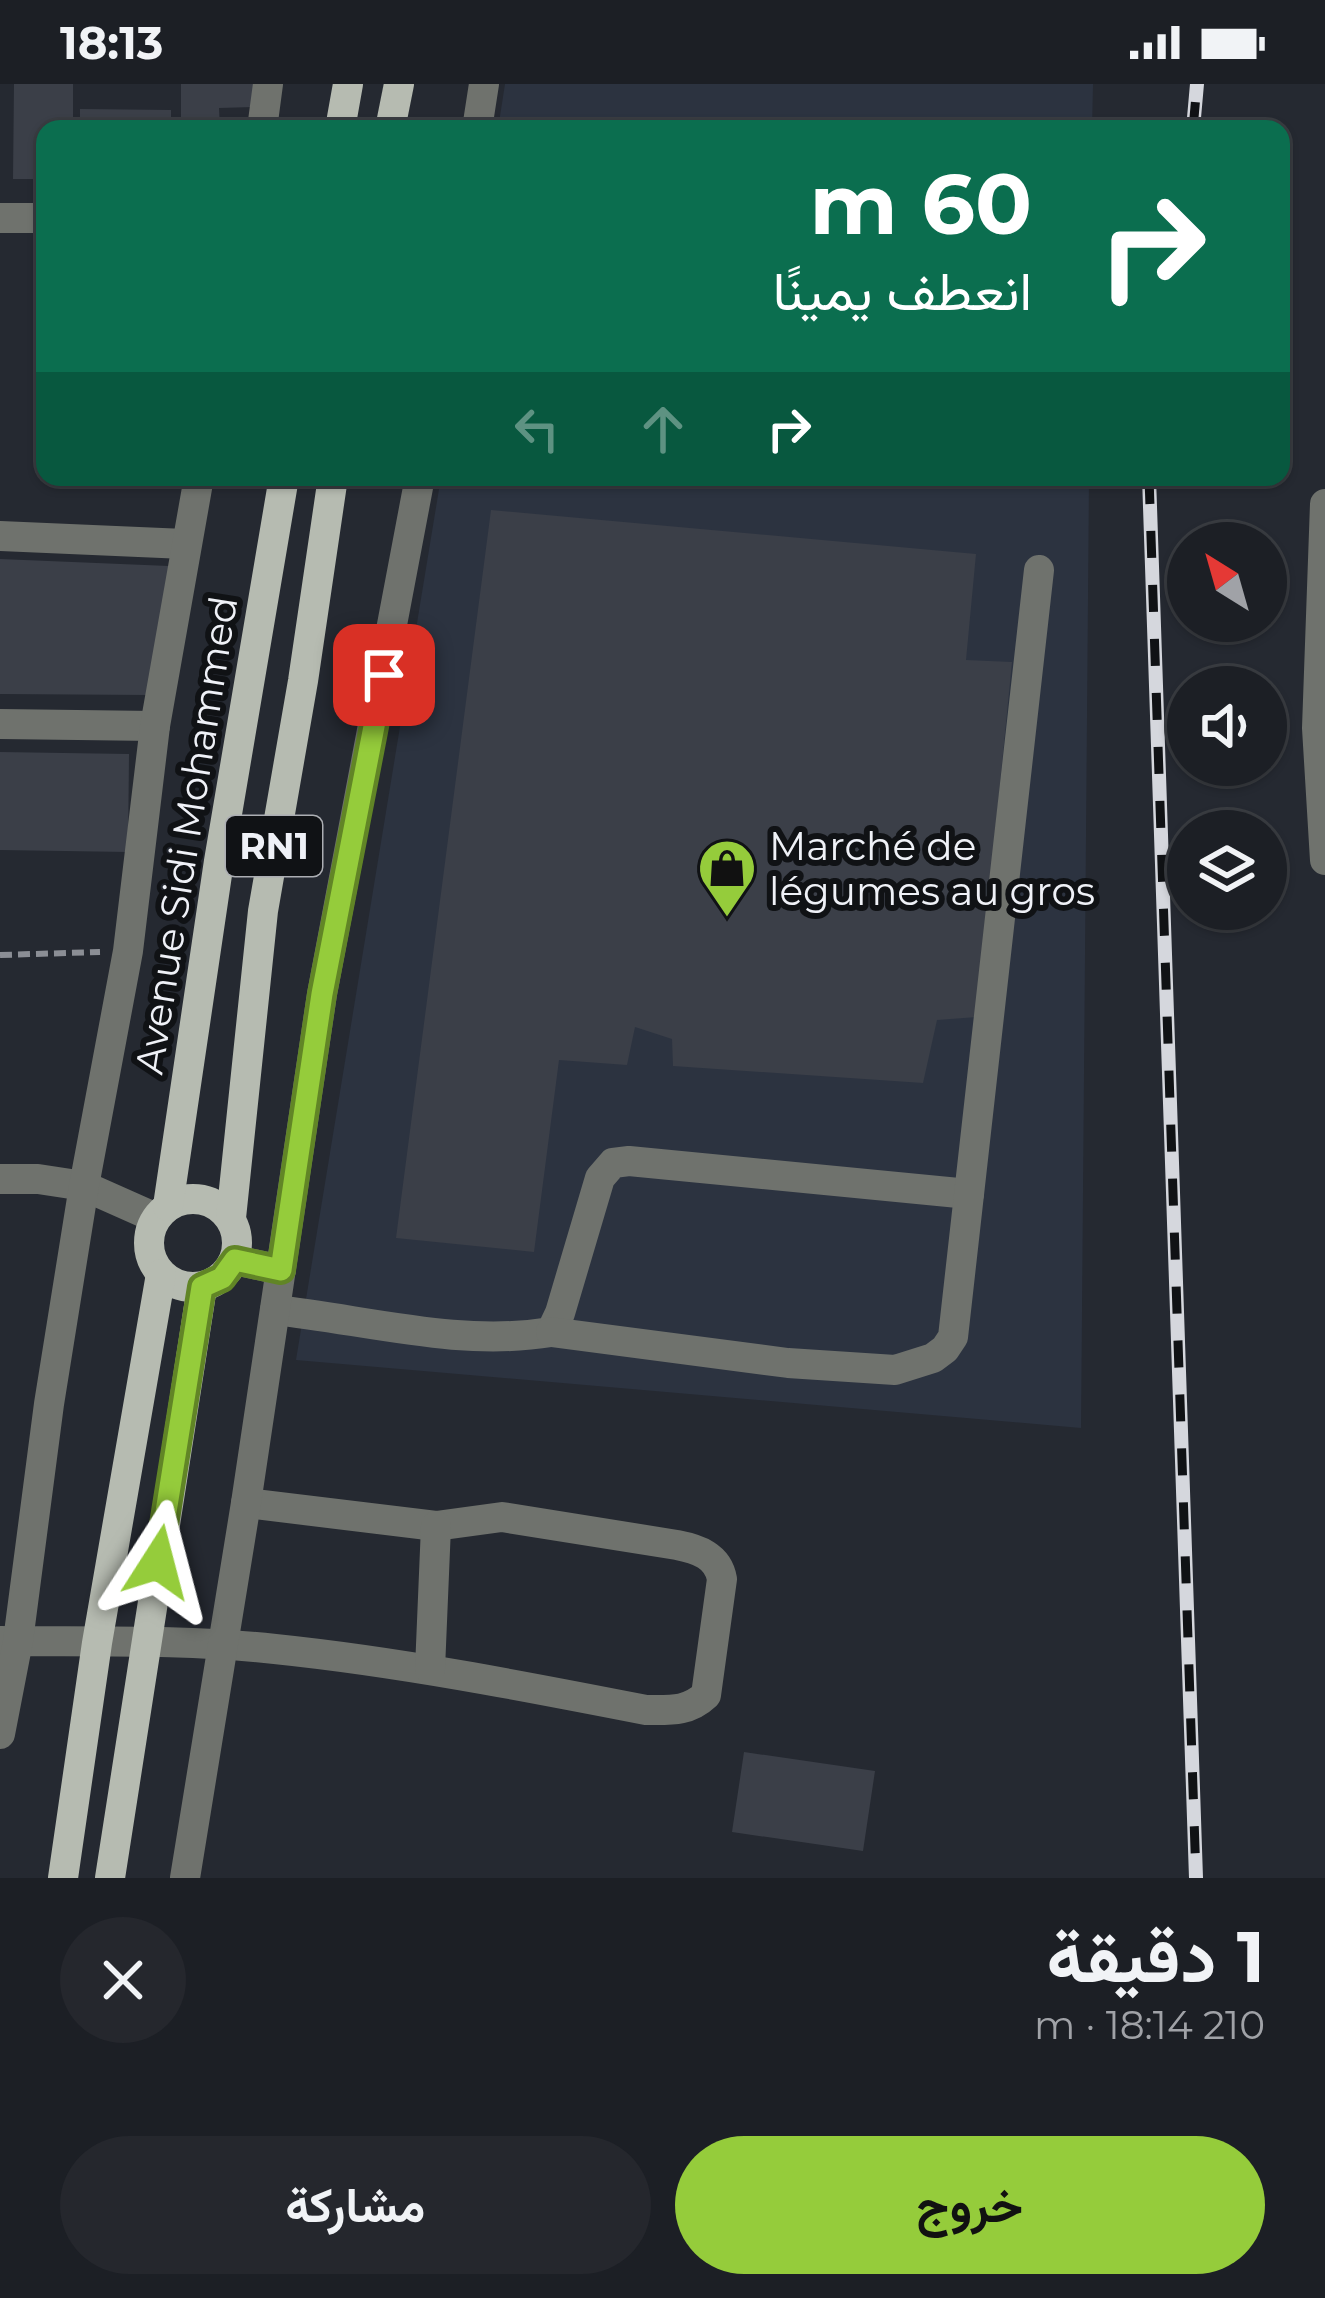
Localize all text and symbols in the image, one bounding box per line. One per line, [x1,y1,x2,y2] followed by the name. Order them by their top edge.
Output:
[60,15,163,70] text: 18:13
[810,153,1032,255] text: 60 m
[1074,168,1230,324] icon: right
[773,258,1032,324] text: انعطف يمينًا
[504,396,570,462] icon: left
[630,396,696,462] icon: ahead
[756,396,822,462] icon: right
[1167,522,1287,642] north arrow
[1167,522,1287,930] map controls
[125,593,247,1077] street label: Avenue Sidi Mohammed
[333,624,435,726] pin
[351,642,417,708] icon: arrive
[1167,666,1287,786] button: sound
[1167,810,1287,930] button: layers
[226,816,322,876] road number: RN1
[769,822,1095,915] place label: Marché de légumes au gros
[696,837,758,919] shop icon: Marché de légumes au gros
[95,1499,221,1625] position arrow
[1047,1912,1265,2000] text: 1 دقيقة
[60,1917,186,2043] button: close
[1034,2001,1265,2049] text: 210 m · 18:14
[60,2136,651,2274] button: مشاركة
[675,2136,1265,2274] button: خروج

